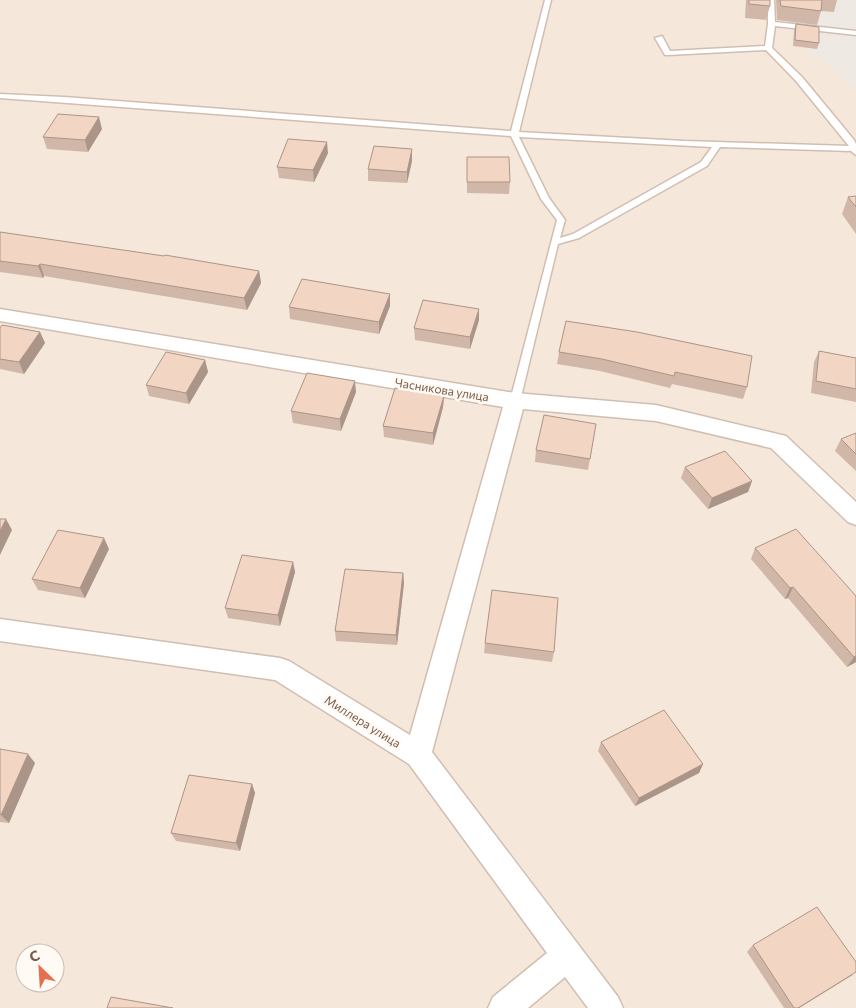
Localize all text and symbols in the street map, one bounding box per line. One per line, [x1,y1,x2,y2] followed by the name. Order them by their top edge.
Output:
[394,375,490,403] street label: Часникова улица
[322,692,404,750] street label: Миллера улица
[15,943,65,993] north arrow
[26,946,42,965] text: С

